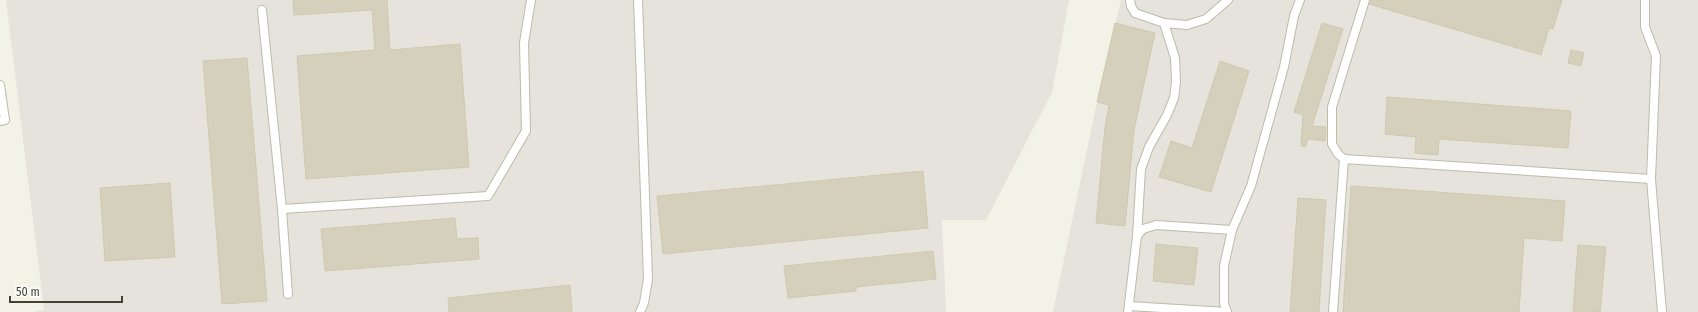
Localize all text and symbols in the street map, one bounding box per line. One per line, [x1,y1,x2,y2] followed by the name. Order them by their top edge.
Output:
[10,278,122,304] scale bar
[16,285,40,299] text: 50 m

